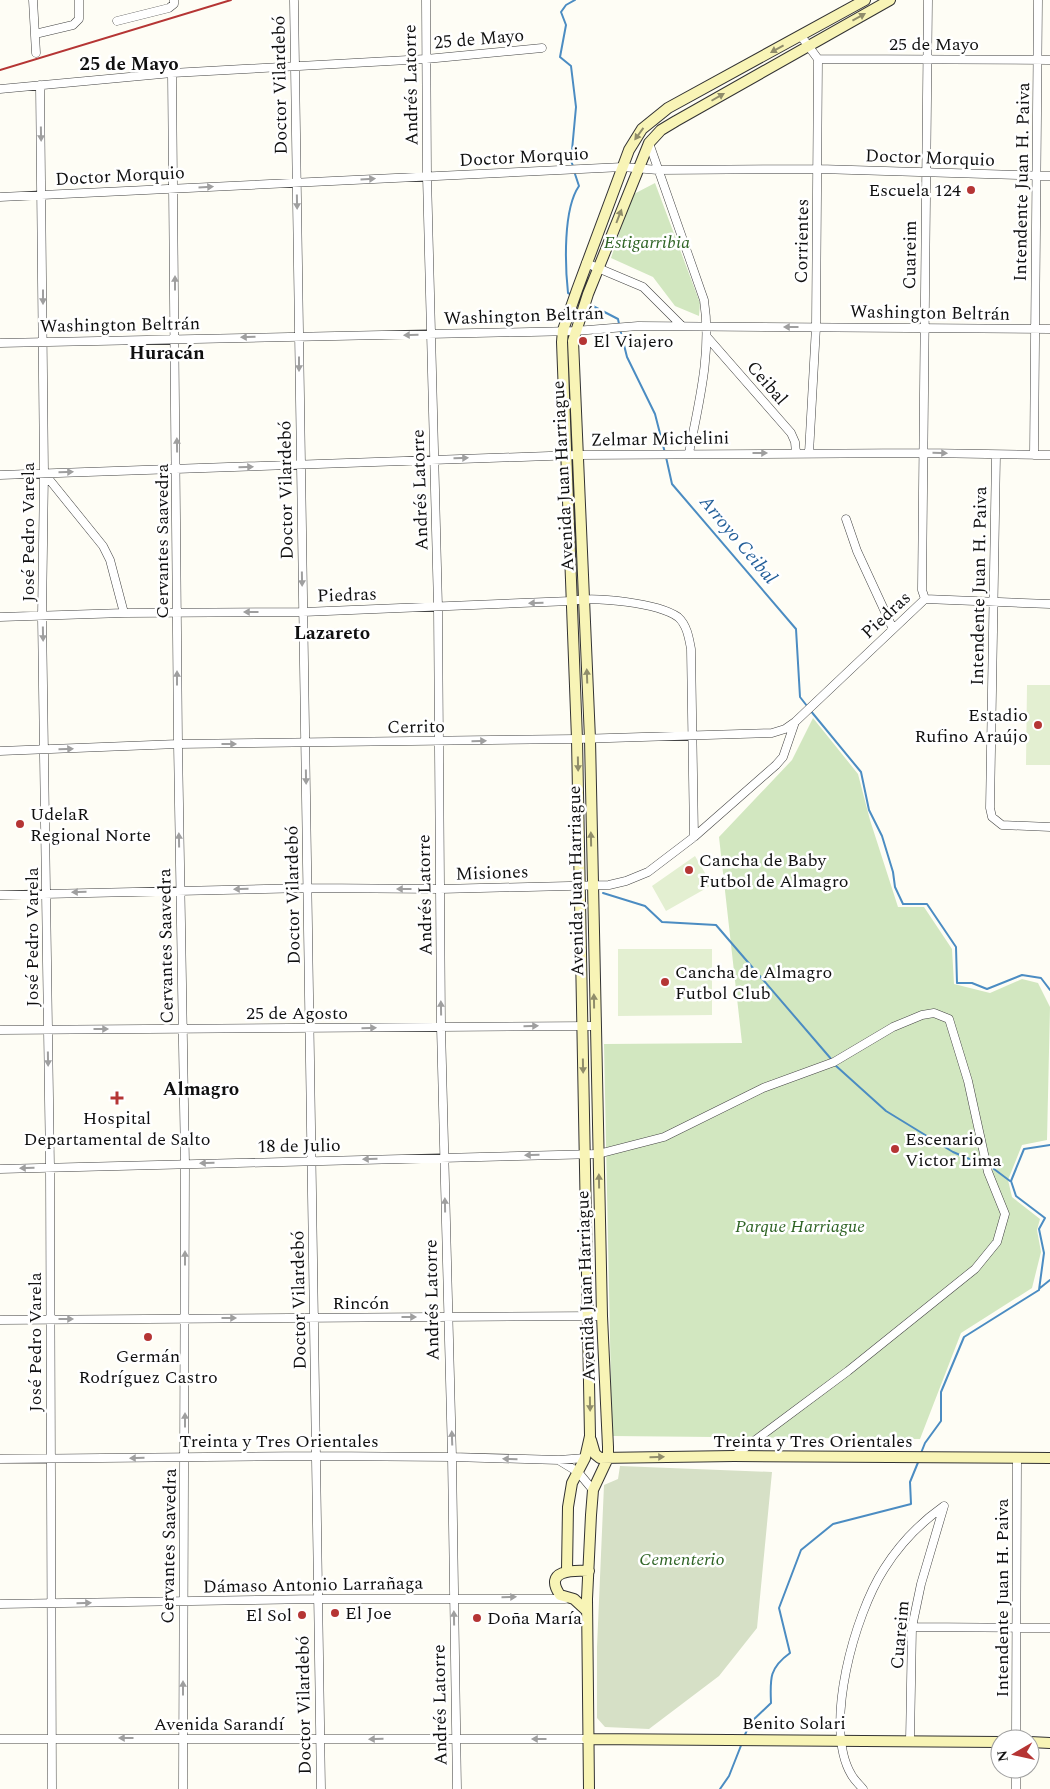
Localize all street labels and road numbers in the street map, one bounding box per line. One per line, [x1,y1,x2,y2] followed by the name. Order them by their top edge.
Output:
[265,15,295,155] street label: Doctor Vilardebó
[433,22,525,56] street label: 25 de Mayo
[396,24,426,146] street label: Andrés Latorre
[889,31,979,58] street label: 25 de Mayo
[1007,82,1037,282] street label: Intendente Juan H. Paiva
[459,140,589,174] street label: Doctor Morquio
[865,142,995,174] street label: Doctor Morquio
[55,159,185,193] street label: Doctor Morquio
[788,198,816,284] street label: Corrientes
[896,220,924,290] street label: Cuareim
[850,298,1010,328] street label: Washington Beltrán
[443,300,605,332] street label: Washington Beltrán
[40,310,200,340] street label: Washington Beltrán
[740,355,794,411] street label: Ceibal
[545,380,581,572] street label: Avenida Juan Harriague
[271,420,301,560] street label: Doctor Vilardebó
[590,424,730,454] street label: Zelmar Michelini
[404,429,436,551] street label: Andrés Latorre
[15,462,42,602] street label: José Pedro Varela
[149,463,176,619] street label: Cervantes Saavedra
[964,486,994,686] street label: Intendente Juan H. Paiva
[317,580,377,610] street label: Piedras
[855,585,917,645] street label: Piedras
[387,713,445,741] street label: Cerrito
[561,785,591,977] street label: Avenida Juan Harriague
[278,825,308,965] street label: Doctor Vilardebó
[410,834,440,956] street label: Andrés Latorre
[455,858,529,888] street label: Misiones
[19,867,46,1007] street label: José Pedro Varela
[151,868,181,1024] street label: Cervantes Saavedra
[246,1000,348,1027] street label: 25 de Agosto
[257,1132,341,1160] street label: 18 de Julio
[569,1190,603,1382] street label: Avenida Juan Harriague
[284,1230,314,1370] street label: Doctor Vilardebó
[417,1239,447,1361] street label: Andrés Latorre
[22,1272,49,1412] street label: José Pedro Varela
[333,1290,389,1317] street label: Rincón
[179,1428,379,1455] street label: Treinta y Tres Orientales
[713,1428,913,1455] street label: Treinta y Tres Orientales
[154,1468,184,1624] street label: Cervantes Saavedra
[989,1498,1016,1698] street label: Intendente Juan H. Paiva
[203,1570,424,1600] street label: Dámaso Antonio Larrañaga
[884,1599,916,1671] street label: Cuareim
[289,1635,319,1775] street label: Doctor Vilardebó
[425,1644,455,1766] street label: Andrés Latorre
[742,1710,846,1737] street label: Benito Solari
[154,1711,286,1738] street label: Avenida Sarandí

